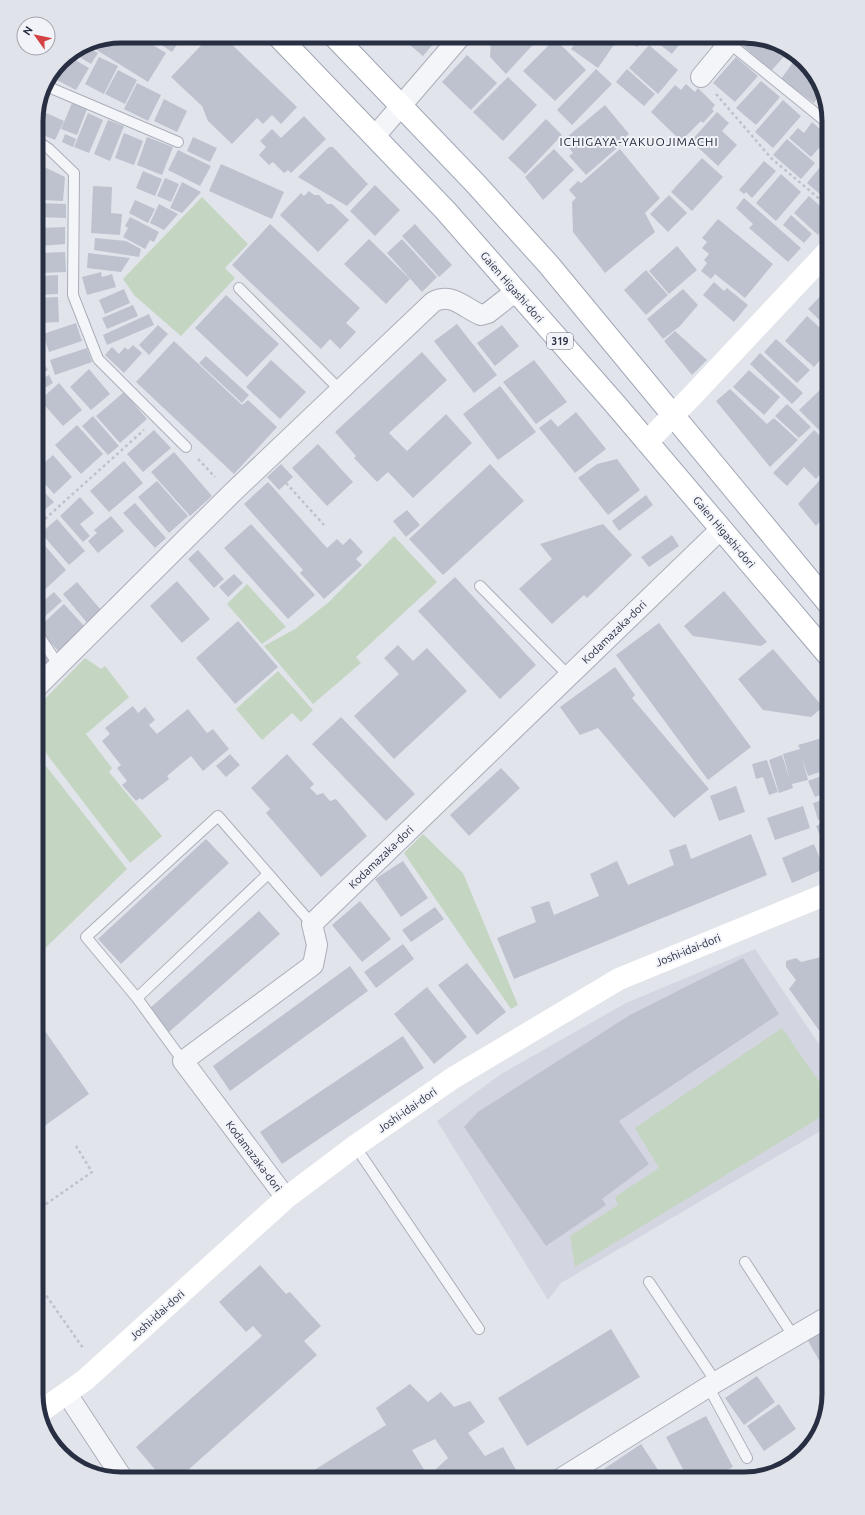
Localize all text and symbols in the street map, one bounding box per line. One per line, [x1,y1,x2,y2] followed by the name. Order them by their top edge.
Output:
[16,16,56,56] north arrow
[20,24,35,37] text: N
[559,135,719,148] district label: ICHIGAYA-YAKUOJIMACHI
[478,249,546,325] street label: Gaien Higashi-dori
[547,333,573,349] road number: 319
[691,494,757,570] street label: Gaien Higashi-dori
[579,598,649,666] street label: Kodamazaka-dori
[346,823,416,891] street label: Kodamazaka-dori
[654,931,722,969] street label: Joshi-idai-dori
[375,1085,439,1135] street label: Joshi-idai-dori
[224,1118,284,1194] street label: Kodamazaka-dori
[127,1287,187,1343] street label: Joshi-idai-dori

